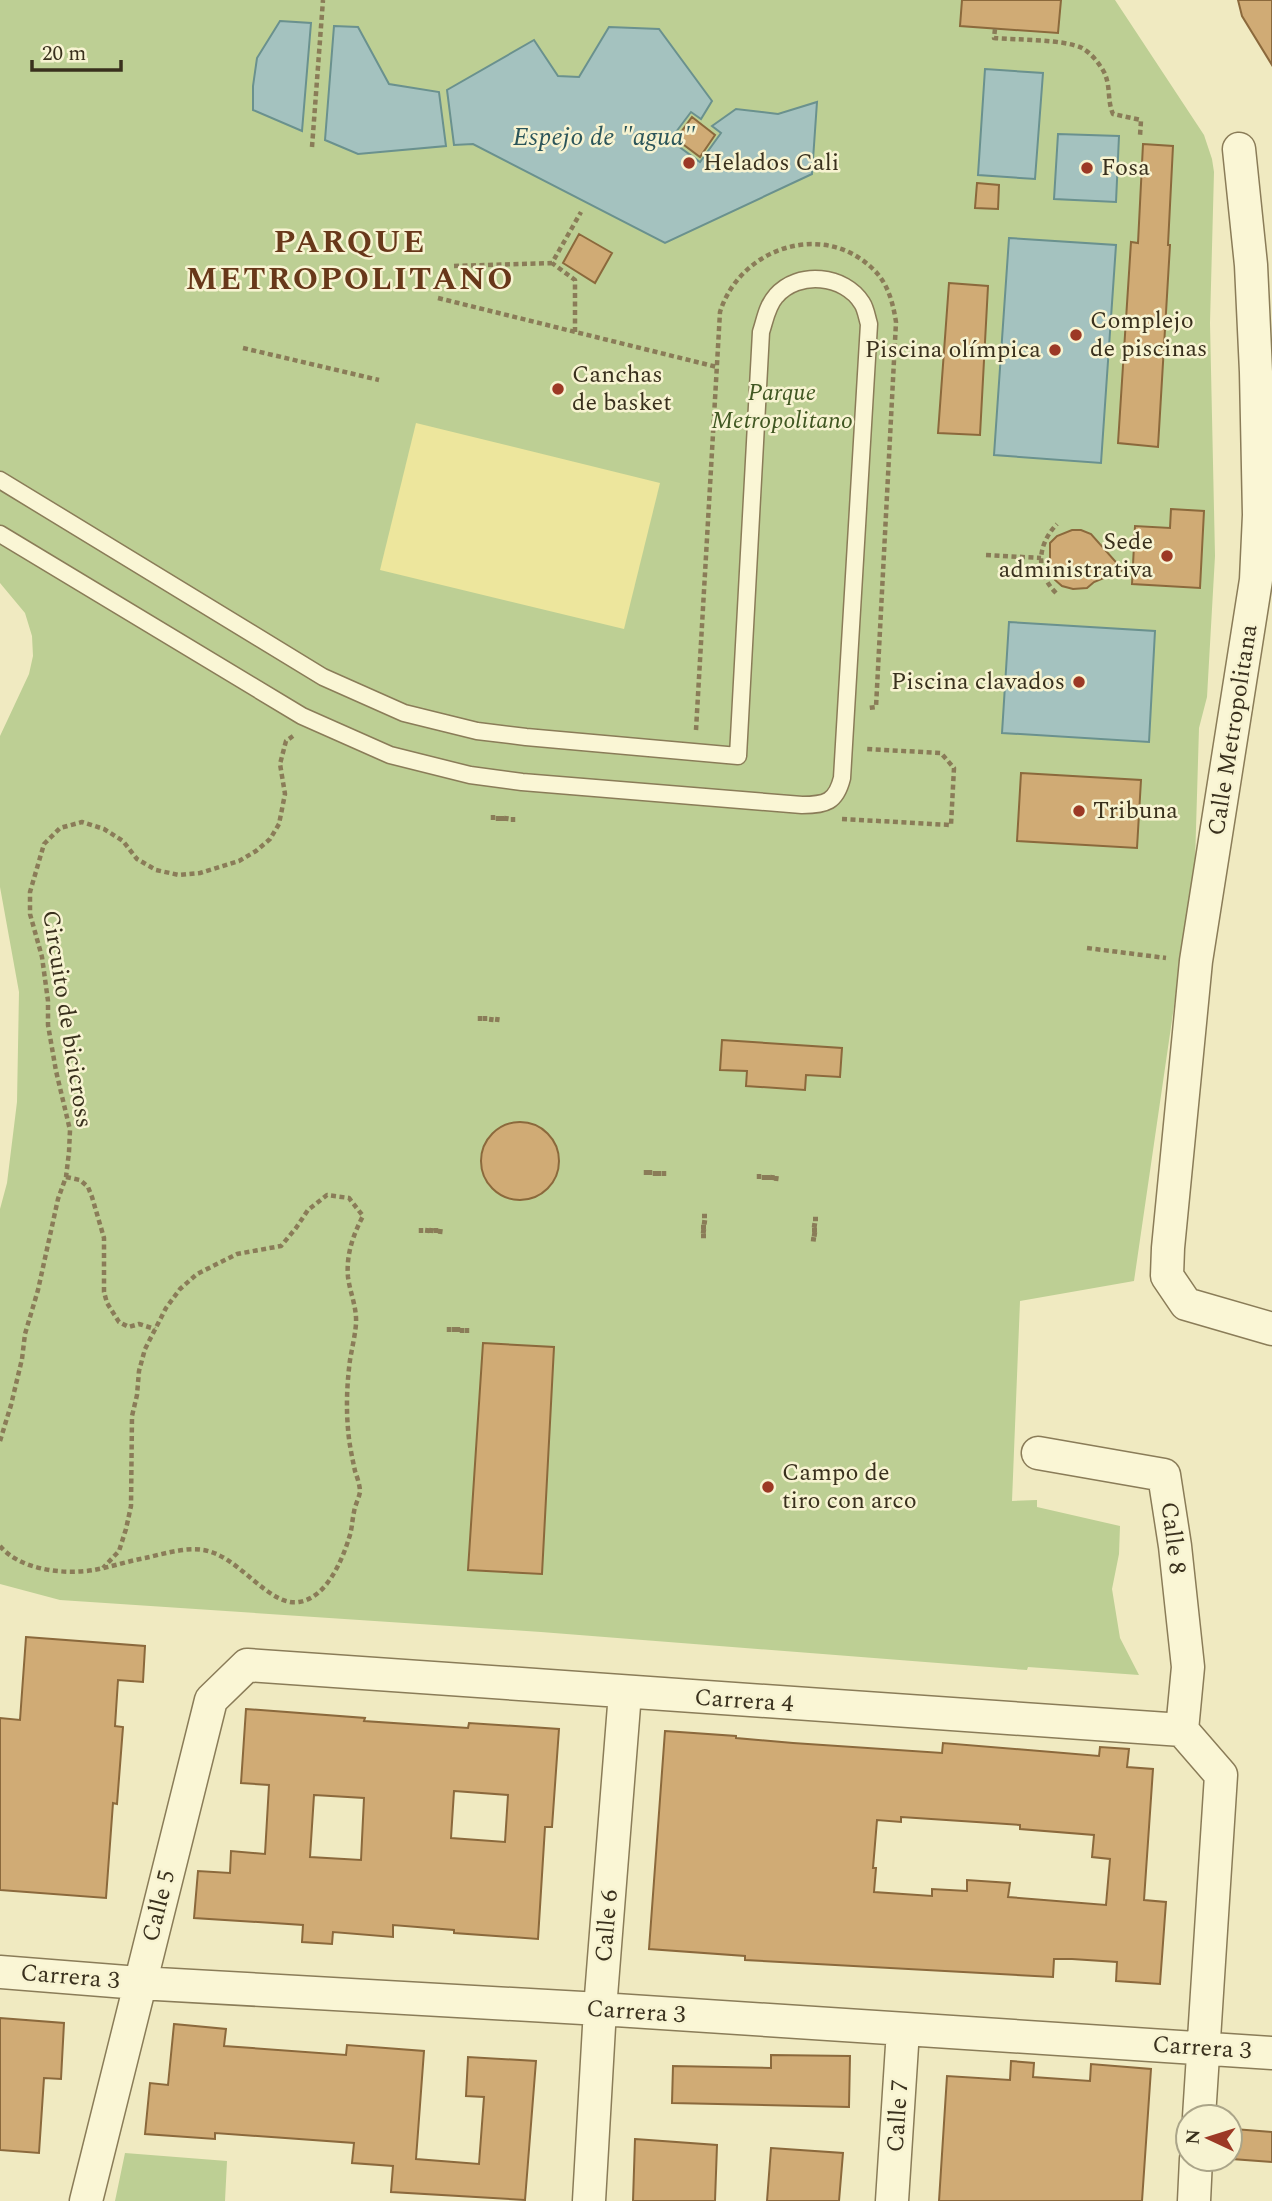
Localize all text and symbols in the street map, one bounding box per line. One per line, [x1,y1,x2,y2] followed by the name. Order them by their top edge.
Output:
[32,28,121,72] scale bar
[42,38,86,70] text: 20 m
[513,117,696,157] water label: Espejo de "agua"
[703,145,839,181] place label: Helados Cali
[1101,150,1150,186] place label: Fosa
[681,155,697,171] marker: Helados Cali
[1079,160,1095,176] marker: Fosa
[186,218,514,304] district label: PARQUE METROPOLITANO
[1090,303,1207,367] place label: Complejo de piscinas
[1068,327,1084,343] marker: Complejo de piscinas
[865,332,1041,368] place label: Piscina olímpica
[1047,342,1063,358] marker: Piscina olímpica
[572,357,672,421] place label: Canchas de basket
[711,375,853,439] park label: Parque Metropolitano
[550,381,566,397] marker: Canchas de basket
[999,524,1153,588] place label: Sede administrativa
[1159,548,1175,564] marker: Sede administrativa
[1199,621,1268,838] street label: Calle Metropolitana
[891,664,1065,700] place label: Piscina clavados
[1071,674,1087,690] marker: Piscina clavados
[1093,793,1178,829] place label: Tribuna
[1071,803,1087,819] marker: Tribuna
[32,908,102,1130] street label: Circuito de bicicross
[782,1455,917,1519] place label: Campo de tiro con arco
[760,1479,776,1495] marker: Campo de tiro con arco
[1151,1500,1195,1576] street label: Calle 8
[693,1680,795,1722] street label: Carrera 4
[133,1866,185,1946] street label: Calle 5
[586,1888,628,1964] street label: Calle 6
[19,1955,121,1999] street label: Carrera 3
[585,1991,687,2033] street label: Carrera 3
[1151,2027,1253,2069] street label: Carrera 3
[878,2078,918,2154] street label: Calle 7
[1174,2103,1244,2173] north arrow
[1179,2128,1209,2146] text: N

